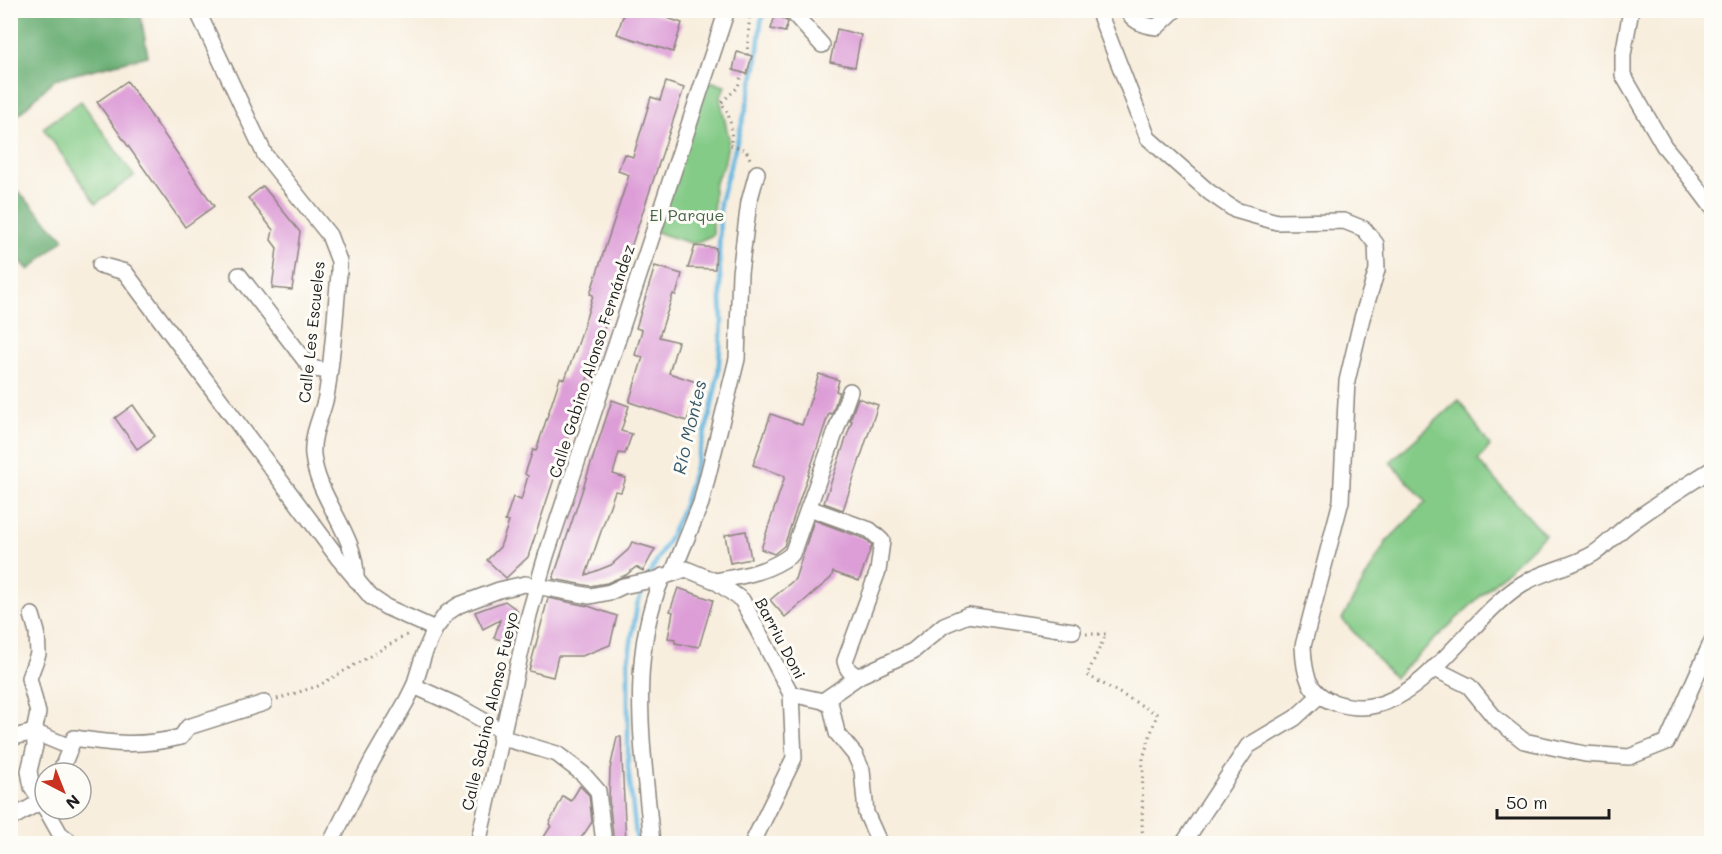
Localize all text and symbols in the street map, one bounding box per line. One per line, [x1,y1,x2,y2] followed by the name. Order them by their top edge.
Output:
[650,204,725,225] park label: El Parque
[543,242,639,480] street label: Calle Gabino Alonso Fernández
[293,260,329,404] street label: Calle Les Escueles
[666,377,712,477] water label: Río Montes
[751,594,811,682] street label: Barriu Doni
[456,610,522,812] street label: Calle Sabino Alonso Fueyo
[33,761,93,821] north arrow
[1497,782,1610,820] scale bar
[1506,790,1548,814] text: 50 m
[62,791,85,814] text: N

